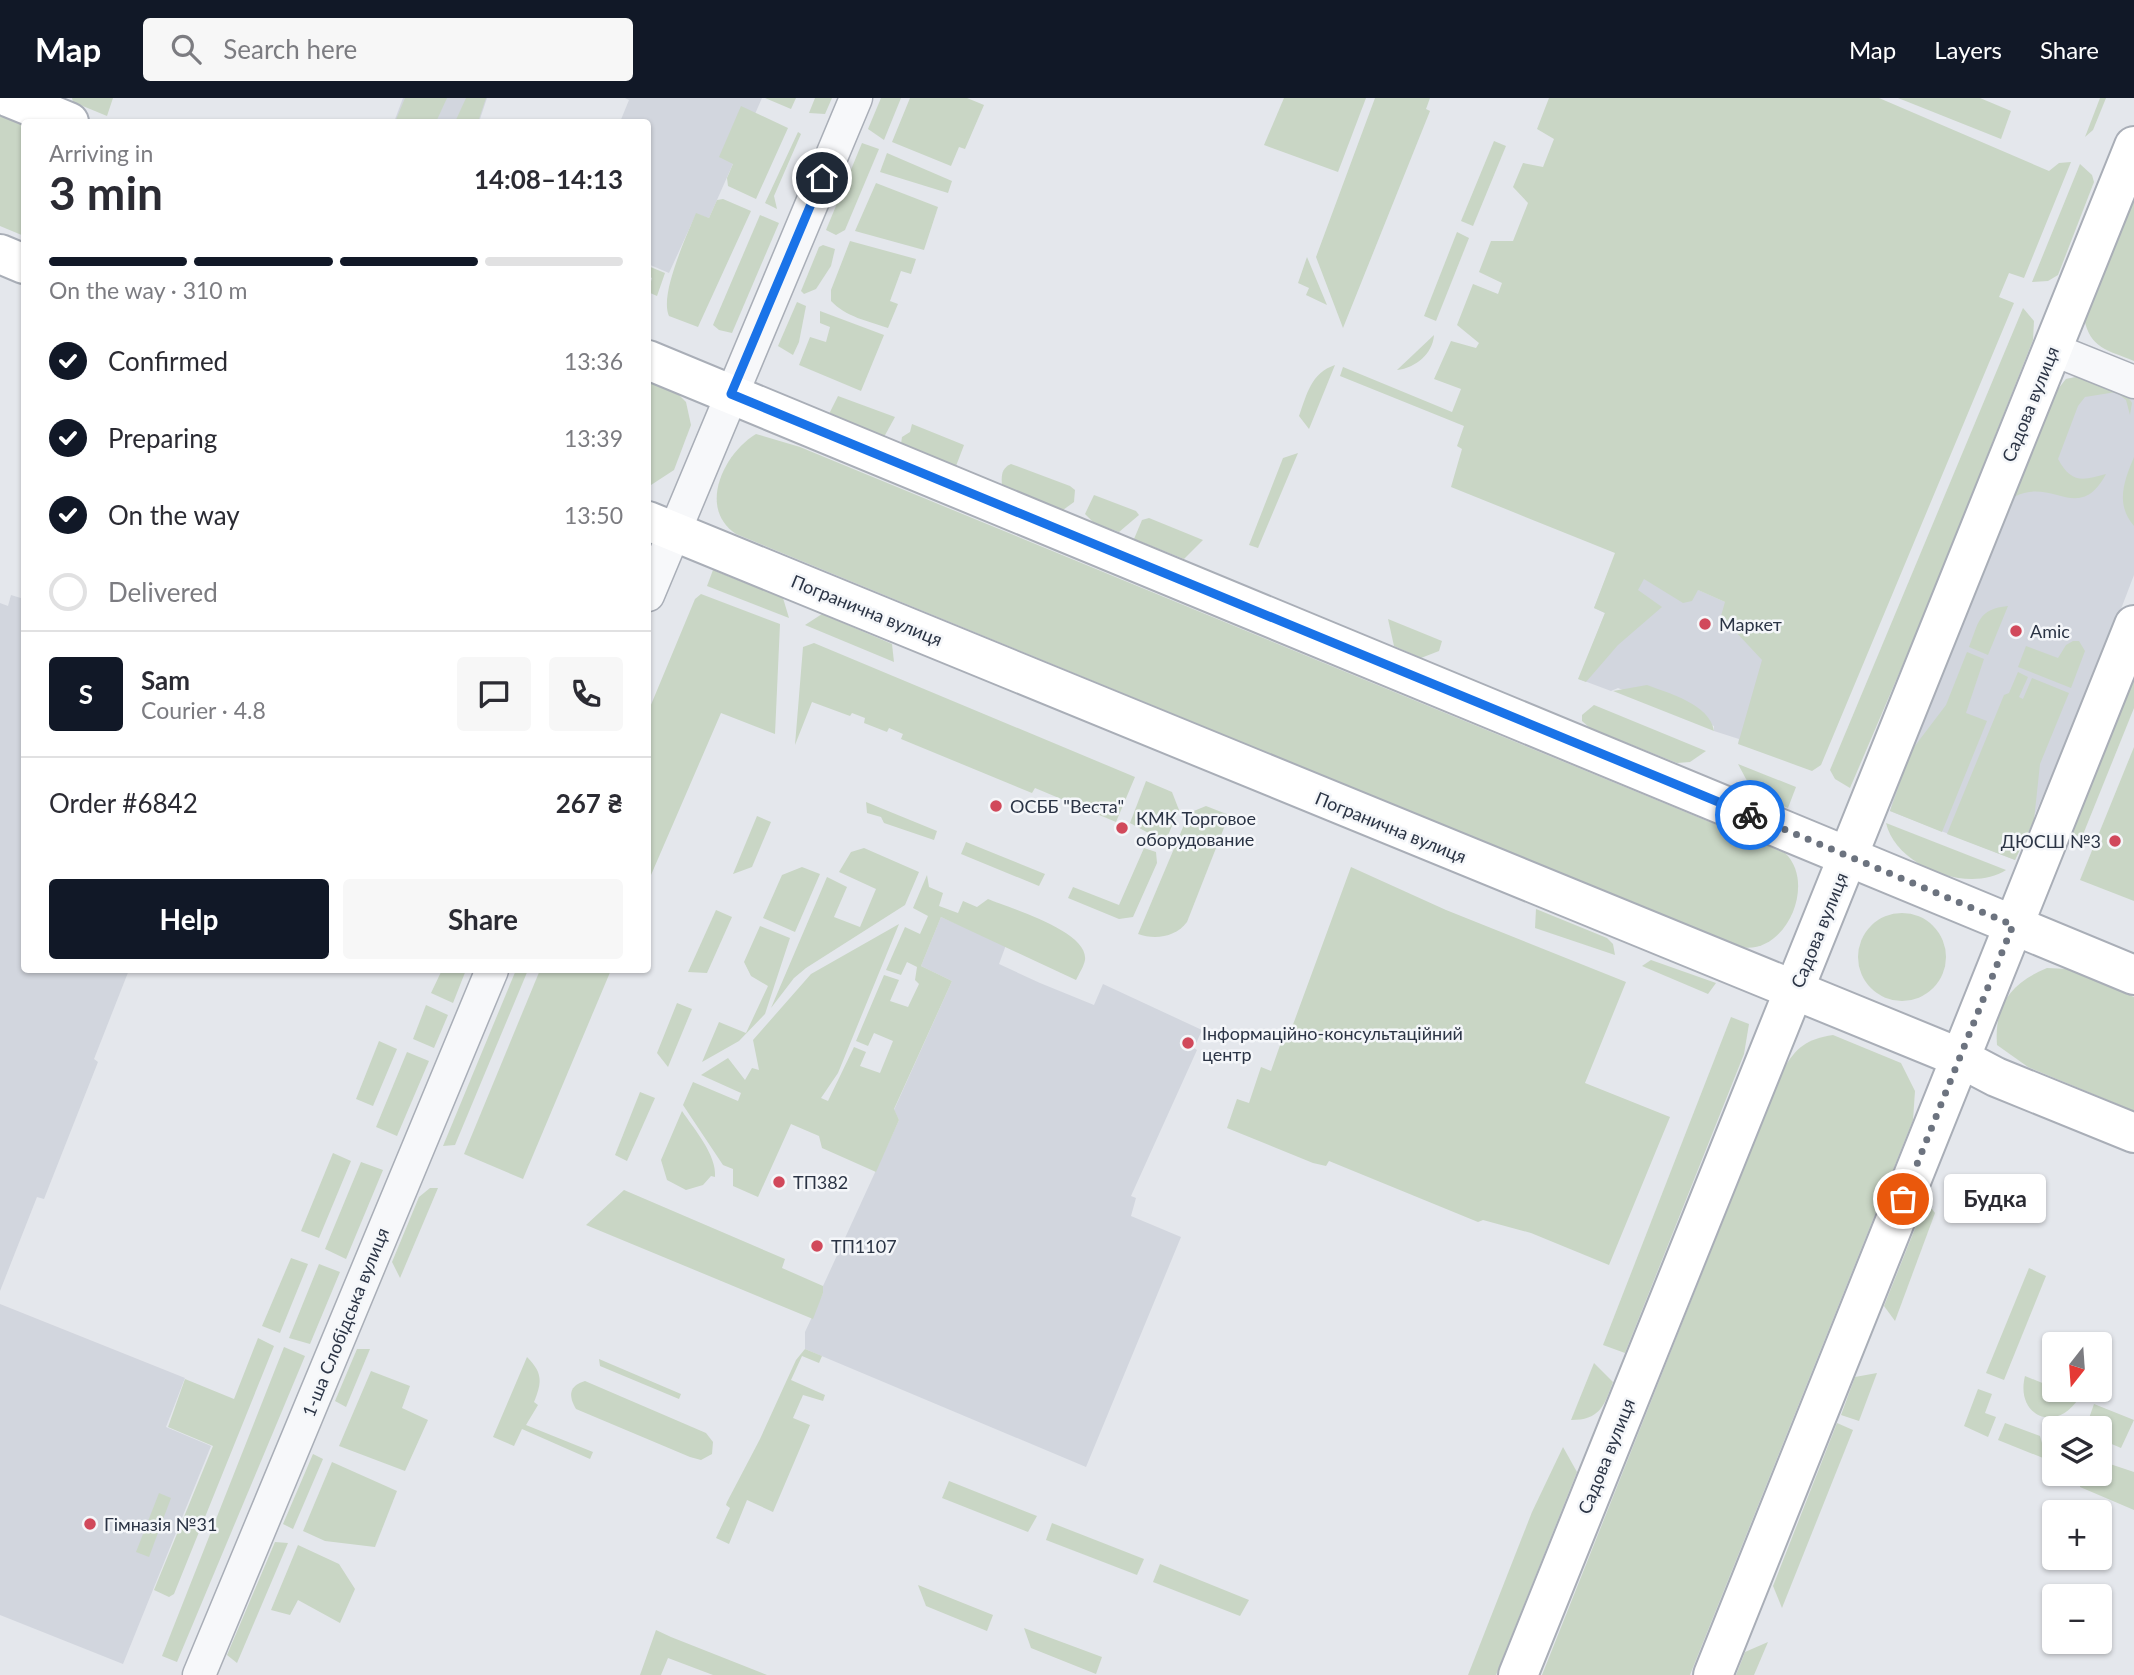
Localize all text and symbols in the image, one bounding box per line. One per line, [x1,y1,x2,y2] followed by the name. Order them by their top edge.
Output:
[143,18,633,81] search box
[35,29,101,69] text: Map
[167,30,205,68] icon: search
[223,33,357,65] text: Search here
[1849,35,1896,64] text: Map
[1934,35,2002,64] text: Layers
[2040,35,2099,64] text: Share
[49,139,153,167] text: Arriving in
[792,148,852,208] pin
[803,159,841,197] icon: home
[474,163,623,195] text: 14:08–14:13
[49,165,163,220] text: 3 min
[49,276,248,304] text: On the way · 310 m
[49,342,87,380] icon: check
[1997,343,2063,465] street label: Садова вулиця
[108,345,228,377] text: Confirmed
[564,347,623,375] text: 13:36
[49,419,87,457] icon: check
[108,422,217,454] text: Preparing
[564,424,623,452] text: 13:39
[49,496,87,534] icon: check
[108,499,240,531] text: On the way
[564,501,623,529] text: 13:50
[788,570,946,650] street label: Погранична вулиця
[108,576,218,608] text: Delivered
[1719,613,1782,635] place label: Маркет
[1697,616,1713,632] marker: Маркет
[2030,620,2070,642] place label: Amic
[2008,623,2024,639] marker: Amic
[457,657,531,731] button: chat
[549,657,623,731] button: phone
[141,664,190,696] text: Sam
[79,678,93,710] text: S
[141,696,266,724] text: Courier · 4.8
[1715,780,1785,850] courier
[49,787,198,819] text: Order #6842
[556,787,623,819] text: 267 ₴
[1312,787,1470,867] street label: Погранична вулиця
[1010,795,1124,817] place label: ОСББ "Веста"
[1731,796,1769,834] icon: bike
[988,798,1004,814] marker: ОСББ "Веста"
[1136,807,1256,850] place label: КМК Торговое оборудование
[1114,820,1130,836] marker: КМК Торговое оборудование
[2001,830,2101,852] place label: ДЮСШ №3
[2107,833,2123,849] marker: ДЮСШ №3
[1786,869,1852,991] street label: Садова вулиця
[49,879,329,959] button: Help
[343,879,623,959] button: Share
[1202,1022,1463,1065] place label: Інформаційно-консультаційний центр
[1180,1035,1196,1051] marker: Інформаційно-консультаційний центр
[1873,1169,1933,1229] pin
[793,1171,848,1193] place label: ТП382
[771,1174,787,1190] marker: ТП382
[1945,1174,2046,1224] callout: Будка
[1884,1180,1922,1218] icon: bag
[1963,1184,2027,1212] text: Будка
[297,1224,393,1420] street label: 1-ша Слобідська вулиця
[831,1235,897,1257] place label: ТП1107
[809,1238,825,1254] marker: ТП1107
[2042,1332,2112,1402] north arrow
[2042,1332,2112,1654] map controls
[1573,1395,1639,1517] street label: Садова вулиця
[2042,1416,2112,1486] button: layers
[2042,1500,2112,1570] button: +
[104,1513,217,1535] place label: Гімназія №31
[82,1516,98,1532] marker: Гімназія №31
[2042,1584,2112,1654] button: −

